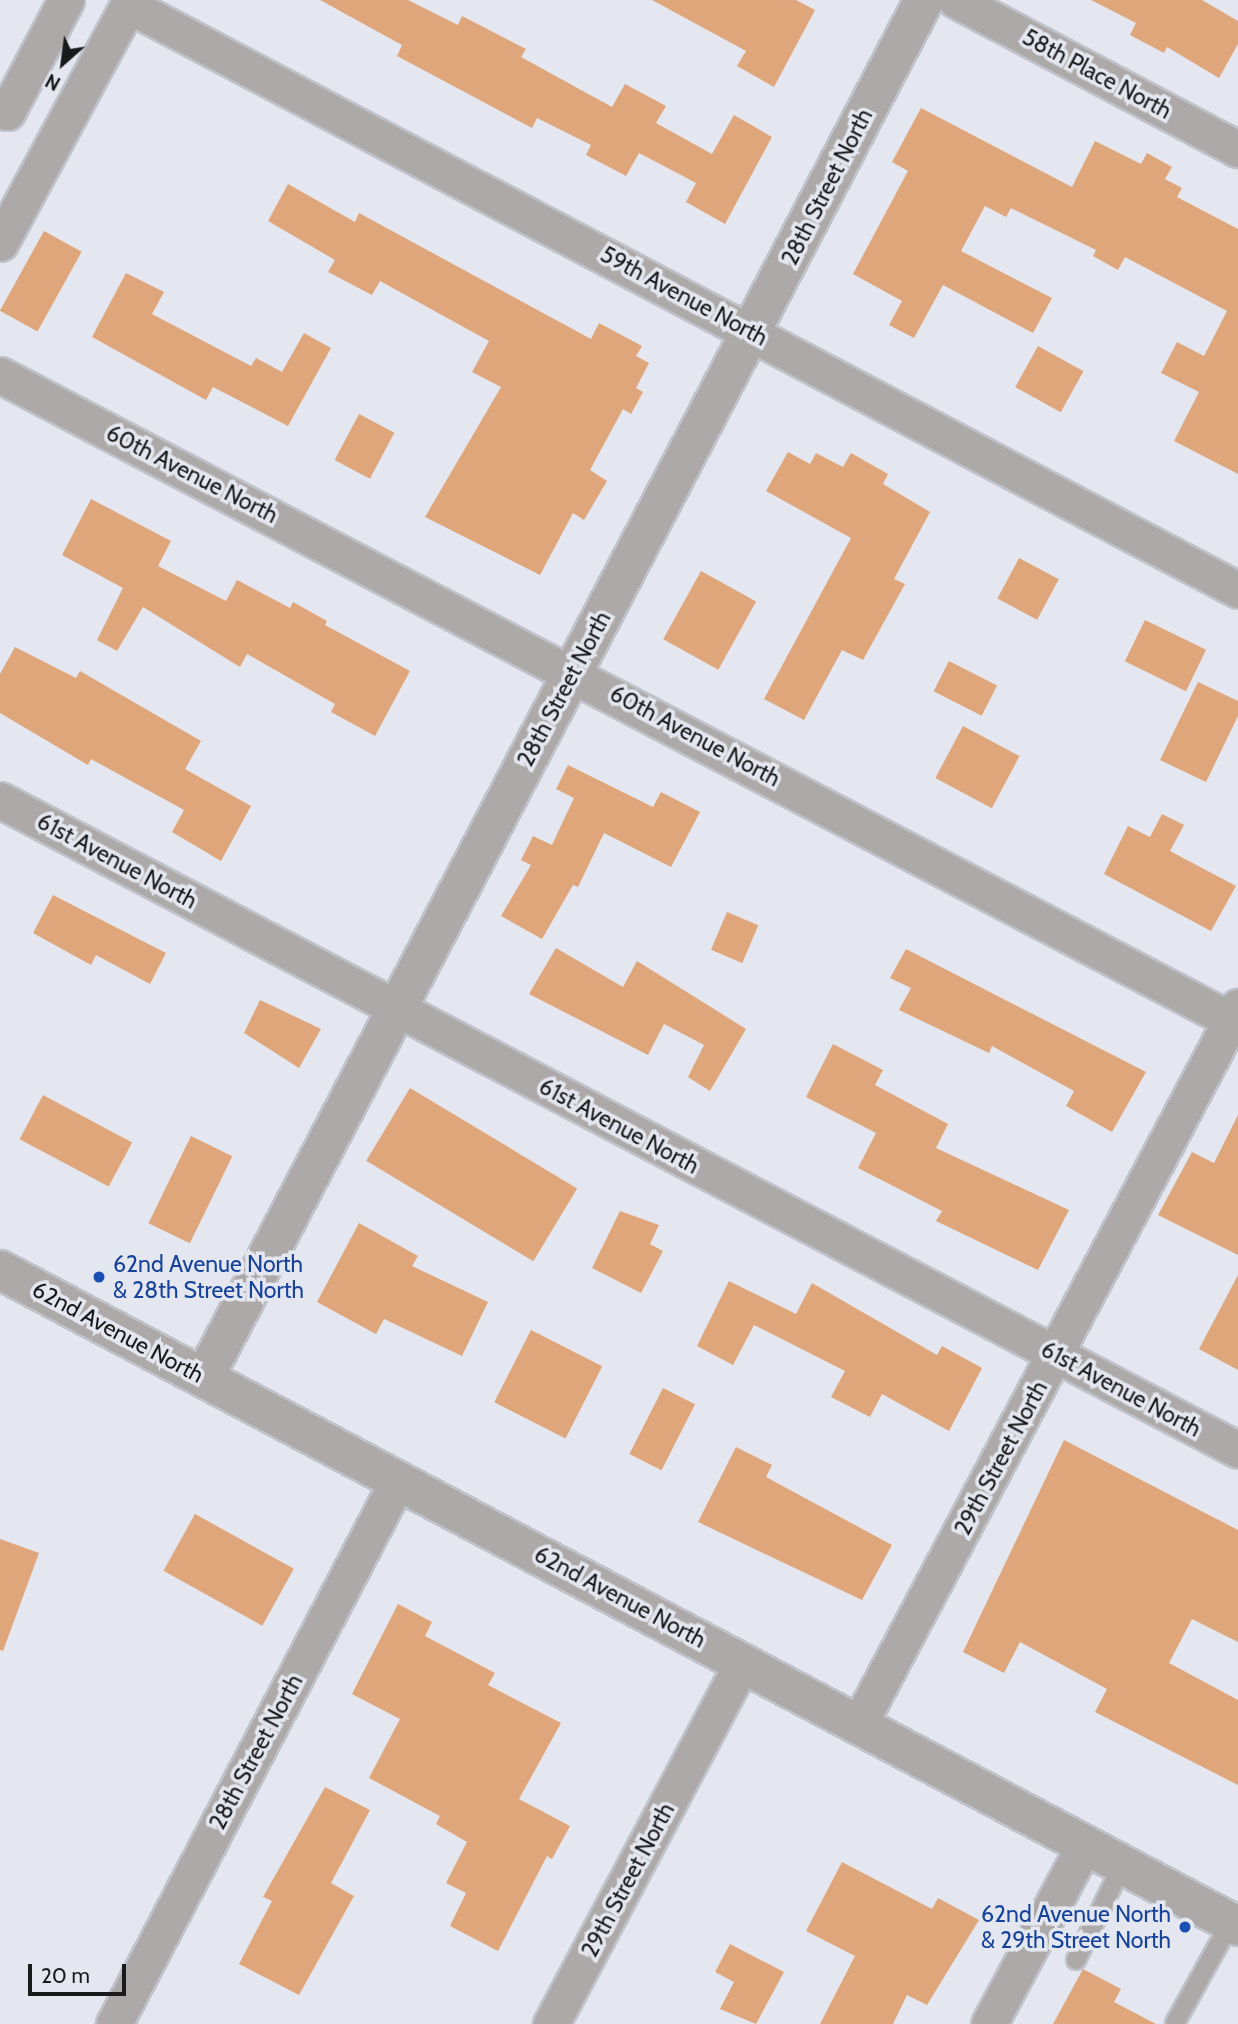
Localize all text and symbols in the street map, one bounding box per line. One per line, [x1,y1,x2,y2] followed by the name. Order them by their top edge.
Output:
[1018,23,1176,125] street label: 58th Place North
[28,28,98,98] north arrow
[42,69,64,95] text: N
[776,104,878,270] street label: 28th Street North
[596,240,772,352] street label: 59th Avenue North
[102,419,282,529] street label: 60th Avenue North
[512,607,616,771] street label: 28th Street North
[605,680,785,792] street label: 60th Avenue North
[32,807,202,915] street label: 61st Avenue North
[534,1072,704,1180] street label: 61st Avenue North
[113,1250,304,1304] place label: 62nd Avenue North & 28th Street North
[91,1269,107,1285] marker: 62nd Avenue North & 28th Street North
[28,1275,208,1389] street label: 62nd Avenue North
[1036,1335,1206,1443] street label: 61st Avenue North
[949,1376,1053,1540] street label: 29th Street North
[530,1540,710,1654] street label: 62nd Avenue North
[204,1670,308,1834] street label: 28th Street North
[576,1798,680,1962] street label: 29th Street North
[981,1900,1171,1954] place label: 62nd Avenue North & 29th Street North
[1177,1919,1193,1935] marker: 62nd Avenue North & 29th Street North
[32,1951,130,1995] scale bar
[41,1963,90,1988] text: 20 m

